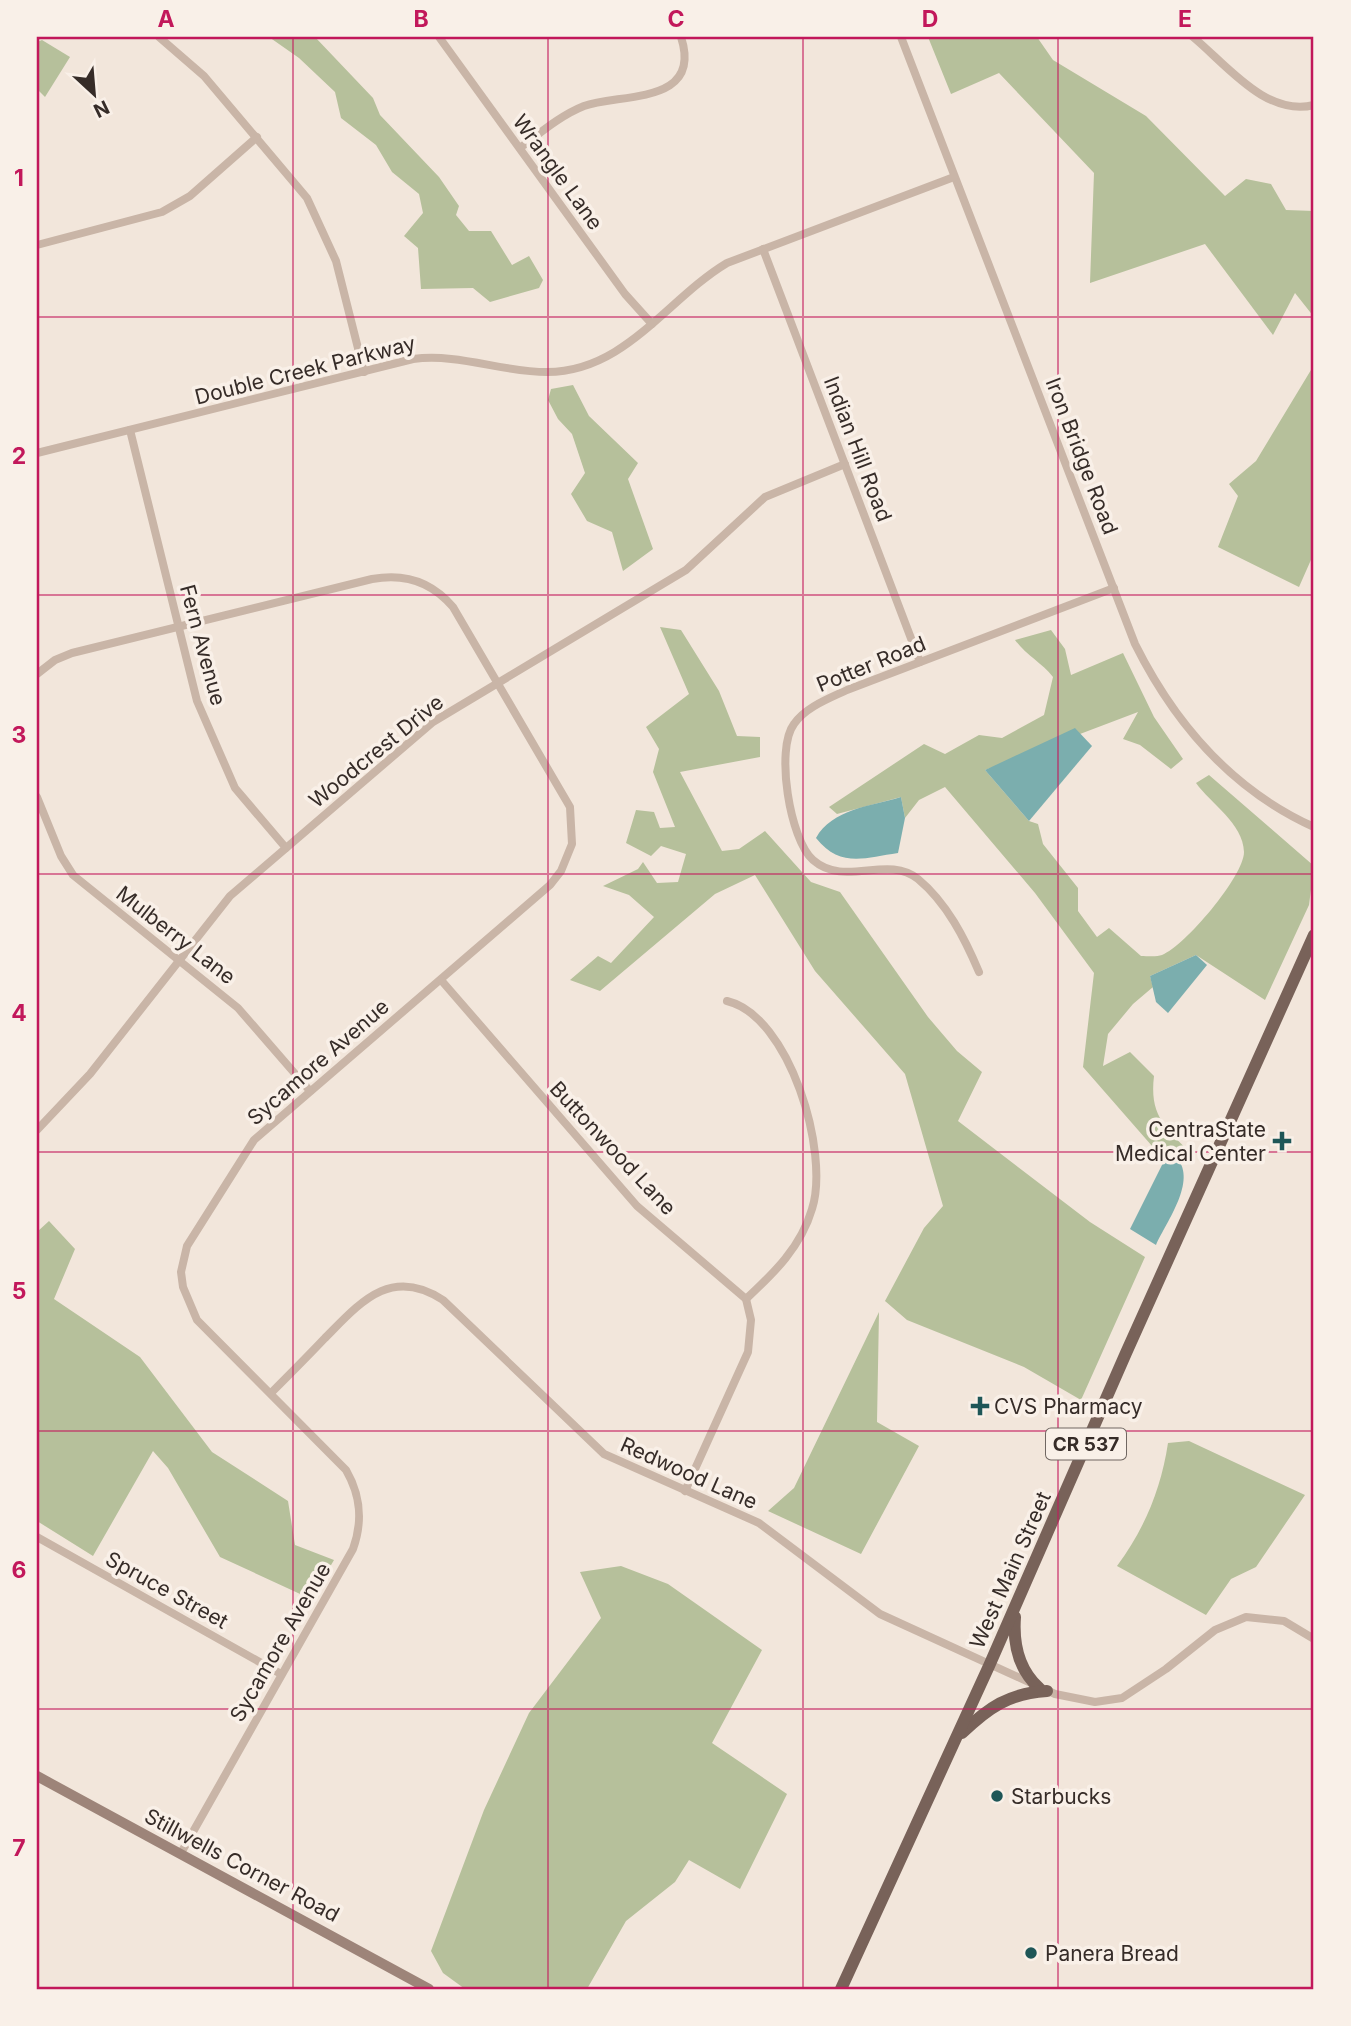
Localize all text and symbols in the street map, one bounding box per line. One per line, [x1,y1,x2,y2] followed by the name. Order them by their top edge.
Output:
[157,5,175,33] text: A
[413,5,429,33] text: B
[667,5,685,33] text: C
[922,5,938,33] text: D
[1178,5,1192,33] text: E
[60,60,130,130] north arrow
[90,95,113,122] text: N
[508,109,608,235] street label: Wrangle Lane
[14,164,24,192] text: 1
[192,330,418,410] street label: Double Creek Parkway
[819,373,897,525] street label: Indian Hill Road
[1041,374,1123,538] street label: Iron Bridge Road
[12,442,26,470] text: 2
[175,582,231,708] street label: Fern Avenue
[813,631,929,697] street label: Potter Road
[304,689,448,813] street label: Woodcrest Drive
[12,721,26,749] text: 3
[112,881,240,989] street label: Mulberry Lane
[242,994,394,1130] street label: Sycamore Avenue
[11,999,27,1027] text: 4
[545,1076,681,1220] street label: Buttonwood Lane
[1115,1117,1266,1166] place label: CentraState Medical Center
[1272,1131,1292,1151] marker: CentraState Medical Center
[12,1277,26,1305] text: 5
[994,1394,1143,1419] place label: CVS Pharmacy
[972,1398,988,1414] marker: CVS Pharmacy
[1046,1428,1126,1460] road number: CR 537
[617,1432,761,1514] street label: Redwood Lane
[964,1488,1056,1652] street label: West Main Street
[101,1546,233,1634] street label: Spruce Street
[12,1556,26,1584] text: 6
[224,1558,336,1726] street label: Sycamore Avenue
[1011,1784,1111,1809] place label: Starbucks
[989,1788,1005,1804] marker: Starbucks
[140,1803,344,1927] street label: Stillwells Corner Road
[12,1834,26,1862] text: 7
[1045,1941,1179,1966] place label: Panera Bread
[1023,1945,1039,1961] marker: Panera Bread

